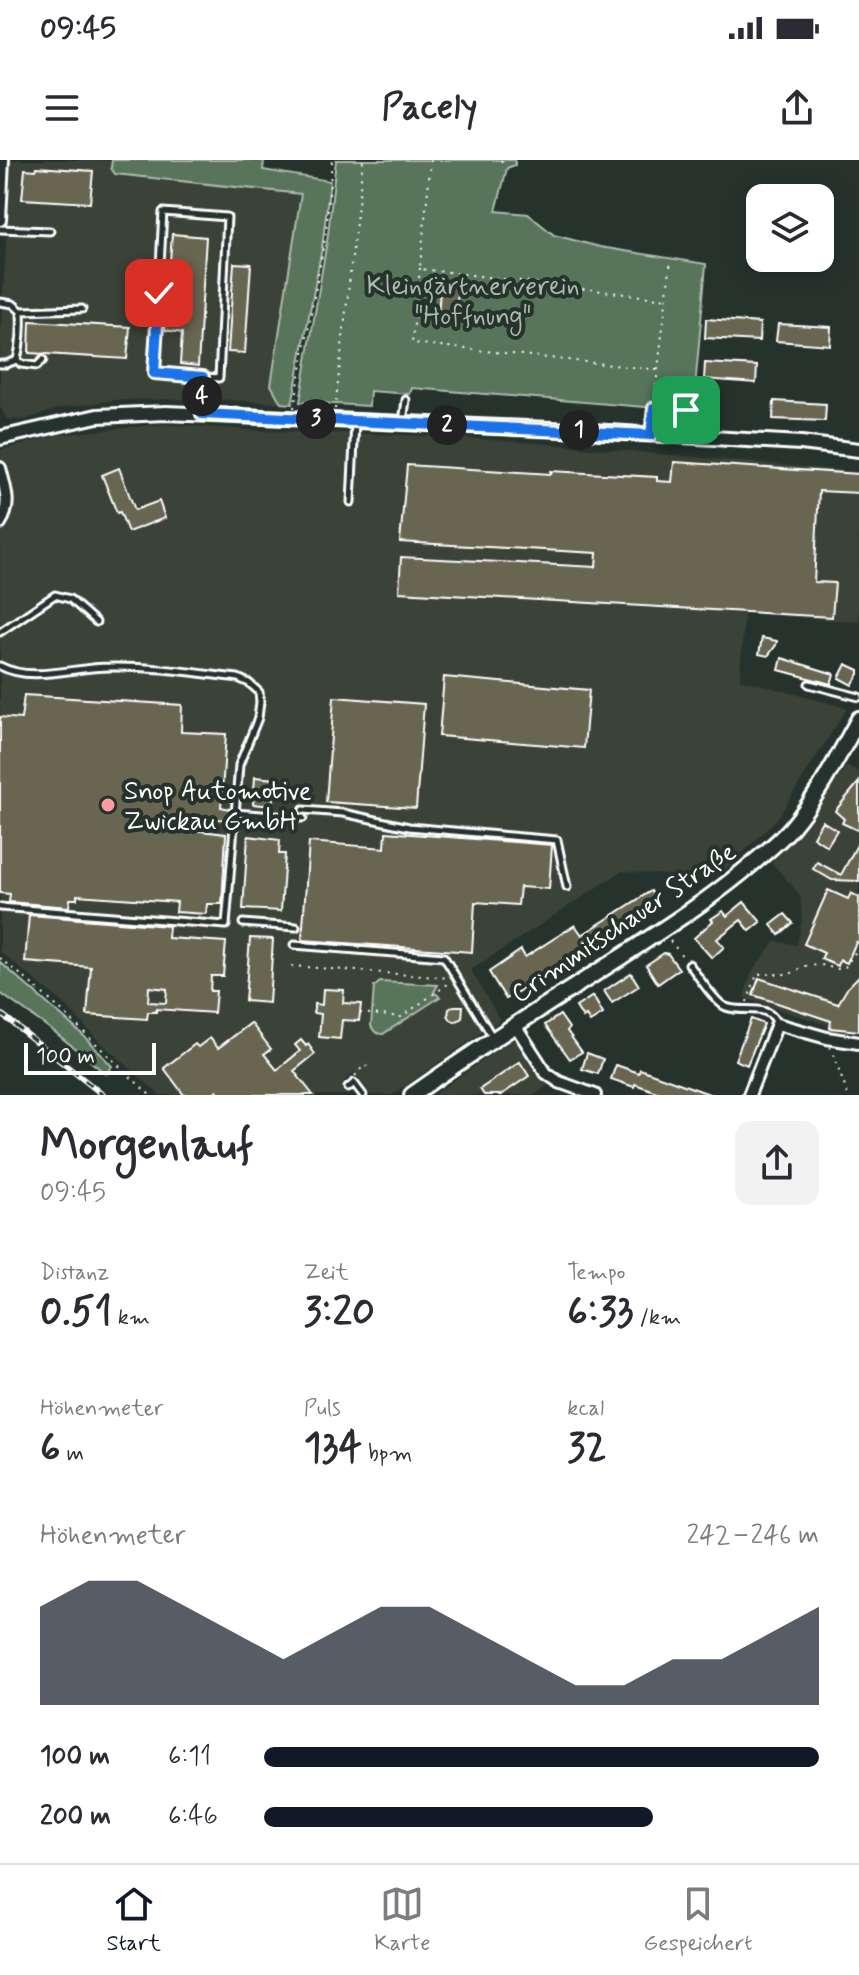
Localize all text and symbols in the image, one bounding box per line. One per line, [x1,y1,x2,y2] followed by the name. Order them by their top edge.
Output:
[40,9,116,48] text: 09:45
[382,85,477,132] text: Pacely
[40,86,84,130] icon: menu
[775,86,819,130] icon: share
[746,184,834,272] map controls
[746,184,834,272] button: layers
[125,259,193,327] pin
[366,270,580,336] park label: Kleingärtnerverein "Hoffnung"
[137,271,181,315] icon: check
[182,376,222,416] pin: 4
[652,376,720,444] pin
[196,382,208,410] text: 4
[664,388,708,432] icon: arrive
[296,399,336,439] pin: 3
[311,405,321,433] text: 3
[427,405,467,445] pin: 2
[559,410,599,450] pin: 1
[442,411,452,439] text: 2
[574,416,584,444] text: 1
[124,775,312,839] place label: Snop Automotive Zwickau GmbH
[99,796,117,814] marker: Snop Automotive Zwickau GmbH
[505,835,743,1012] street label: Crimmitschauer Straße
[24,1039,156,1075] scale bar
[36,1043,95,1071] text: 100 m
[40,1117,253,1175] text: Morgenlauf
[735,1121,819,1205] button: share
[40,1176,106,1210] text: 09:45
[40,1259,109,1287] text: Distanz
[304,1259,348,1287] text: Zeit
[567,1259,626,1287] text: Tempo
[40,1287,112,1339] text: 0.51
[304,1287,375,1339] text: 3:20
[567,1287,634,1339] text: 6:33
[112,1304,150,1332] text: km
[634,1304,681,1332] text: /km
[40,1395,163,1423] text: Höhenmeter
[304,1395,341,1423] text: Puls
[567,1395,604,1423] text: kcal
[40,1423,60,1475] text: 6
[304,1423,362,1475] text: 134
[567,1423,607,1475] text: 32
[60,1440,84,1468] text: m
[362,1440,412,1468] text: bpm
[40,1519,186,1553] text: Höhenmeter
[686,1519,819,1553] text: 242–246 m
[40,1740,110,1774] text: 100 m
[168,1740,211,1774] text: 6:11
[40,1800,111,1834] text: 200 m
[168,1800,218,1834] text: 6:46
[107,1882,161,1958] tab: Start
[374,1882,430,1958] tab: Karte
[643,1882,752,1958] tab: Gespeichert

